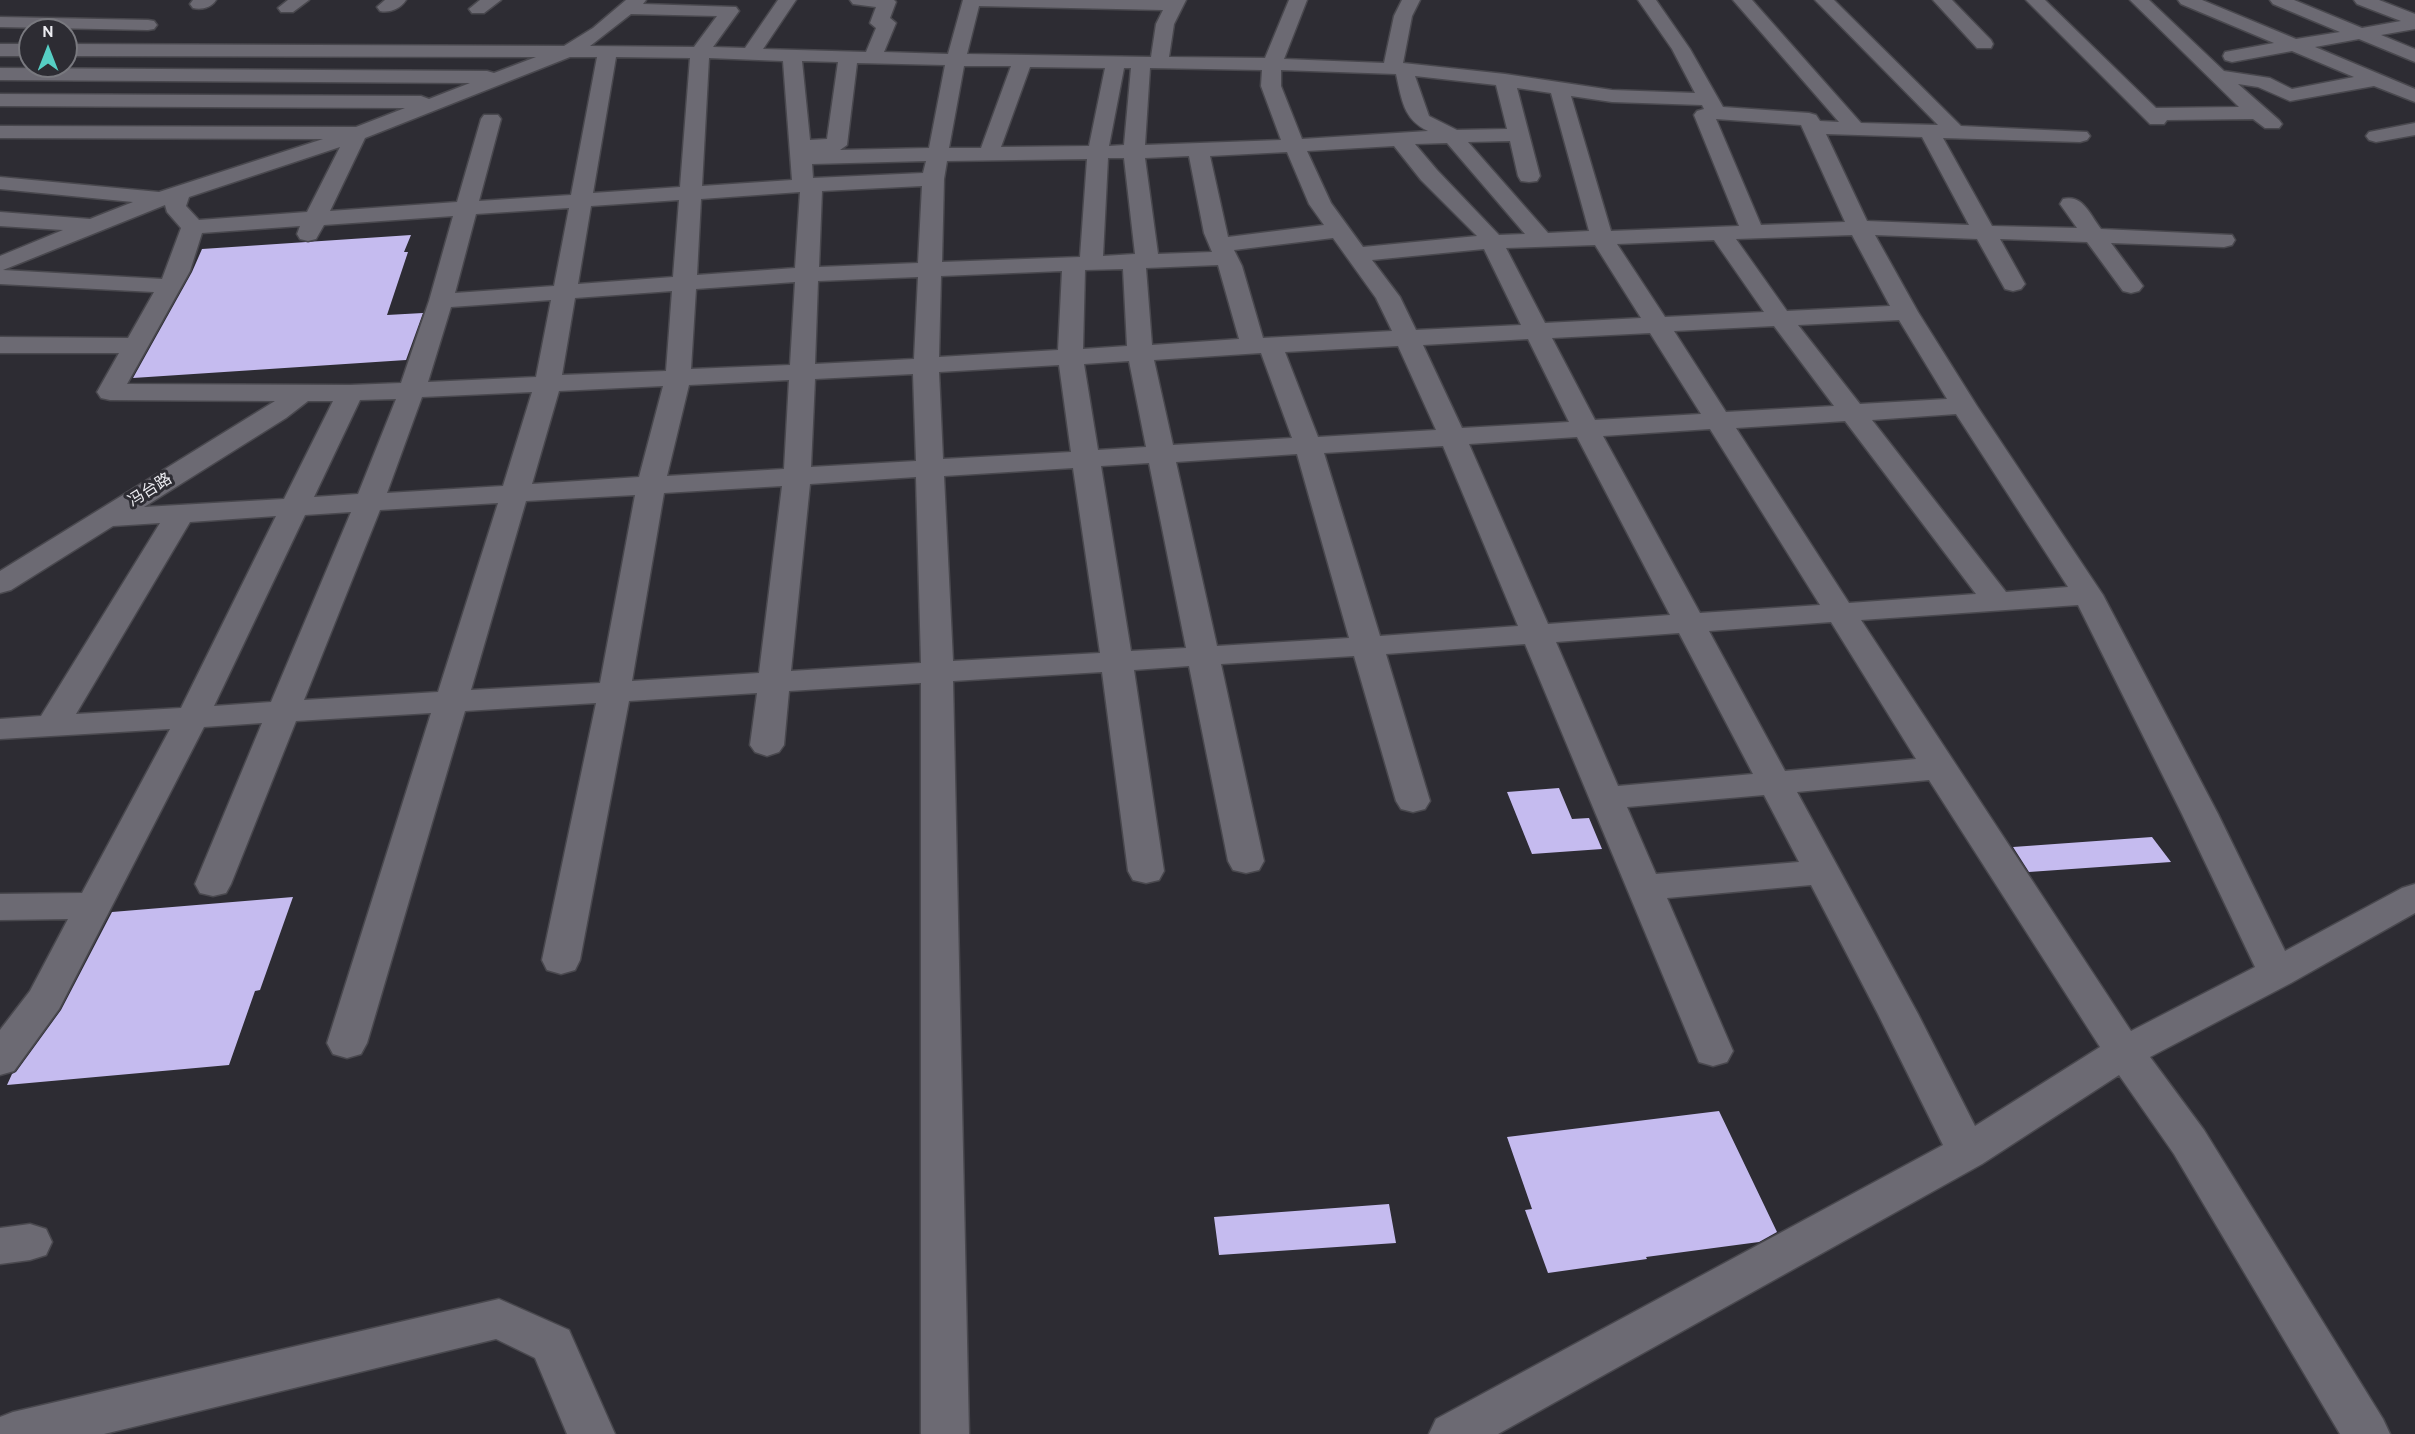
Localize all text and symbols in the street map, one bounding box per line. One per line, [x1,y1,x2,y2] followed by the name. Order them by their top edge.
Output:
[18,18,78,78] north arrow
[42,22,54,41] text: N
[125,469,175,511] street label: 冯台路

